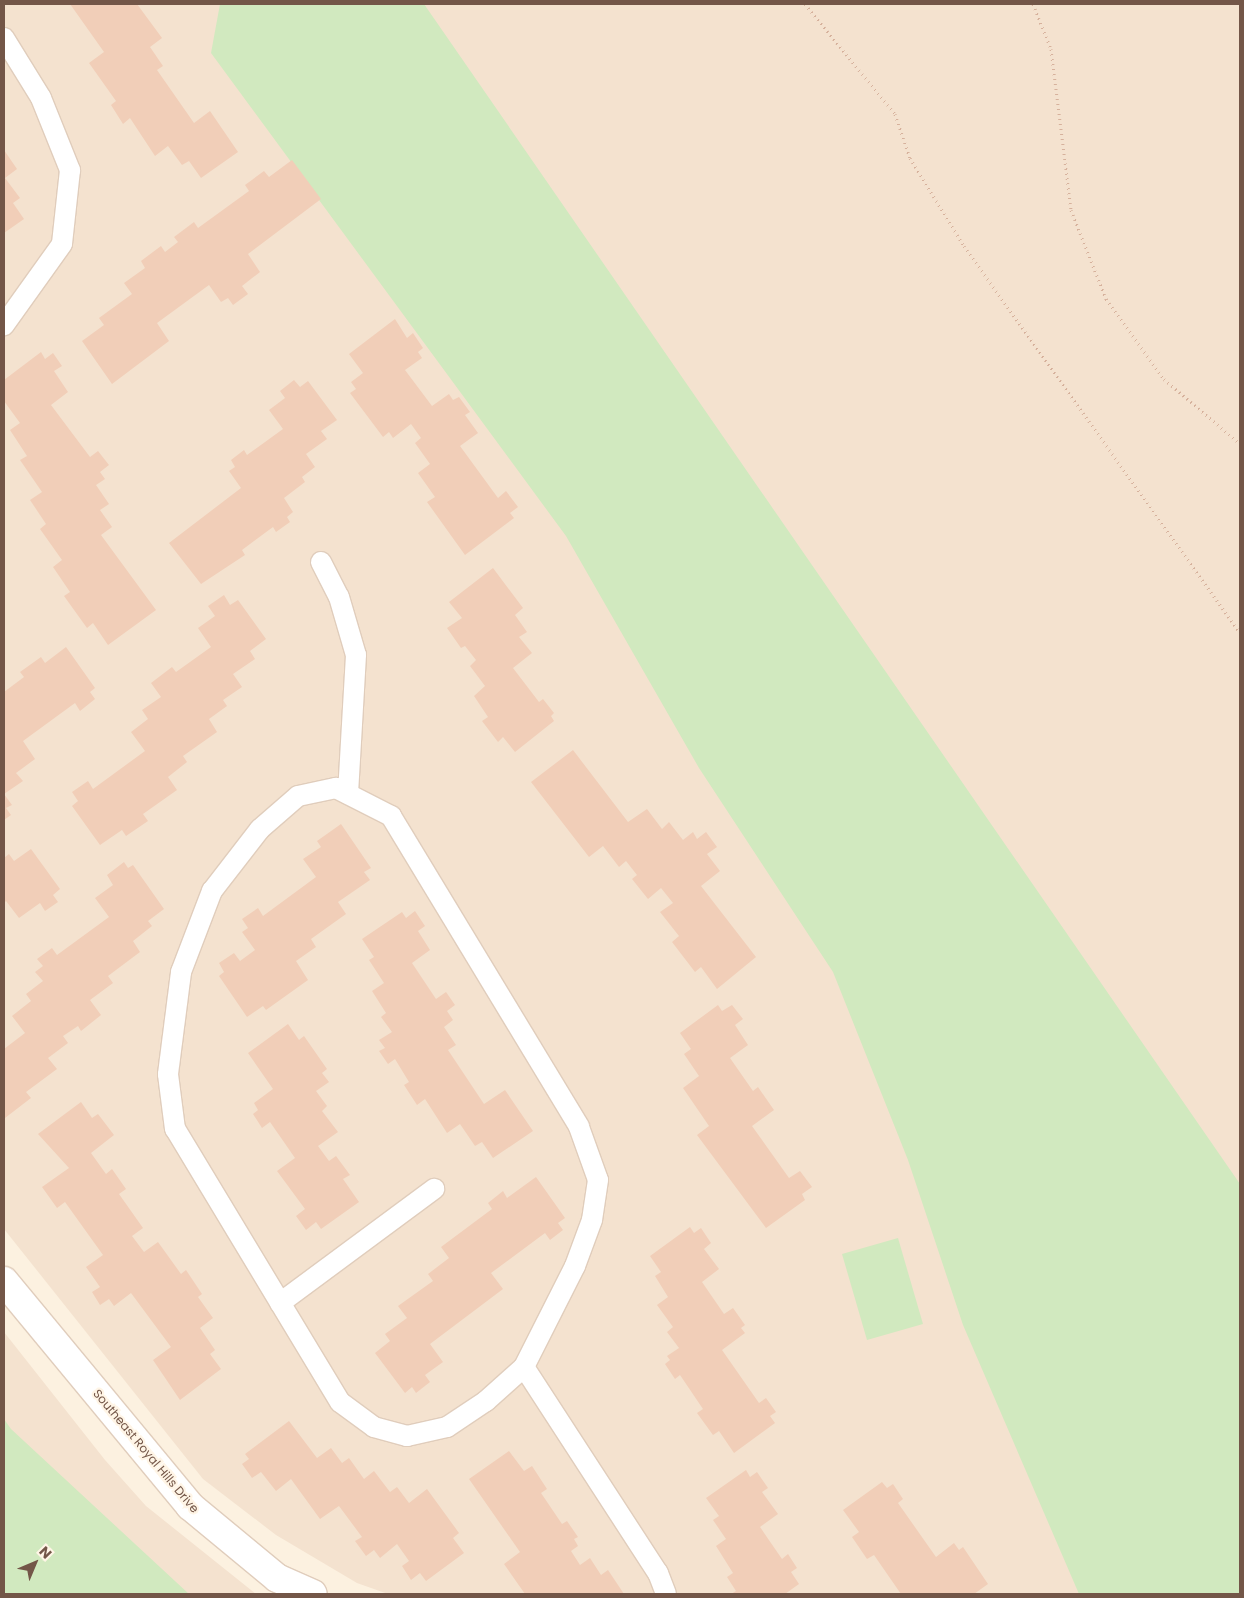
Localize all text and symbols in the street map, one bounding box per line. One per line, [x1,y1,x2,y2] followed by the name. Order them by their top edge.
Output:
[90,1386,202,1516] street label: Southeast Royal Hills Drive
[10,1538,60,1588] north arrow
[35,1542,56,1563] text: N

